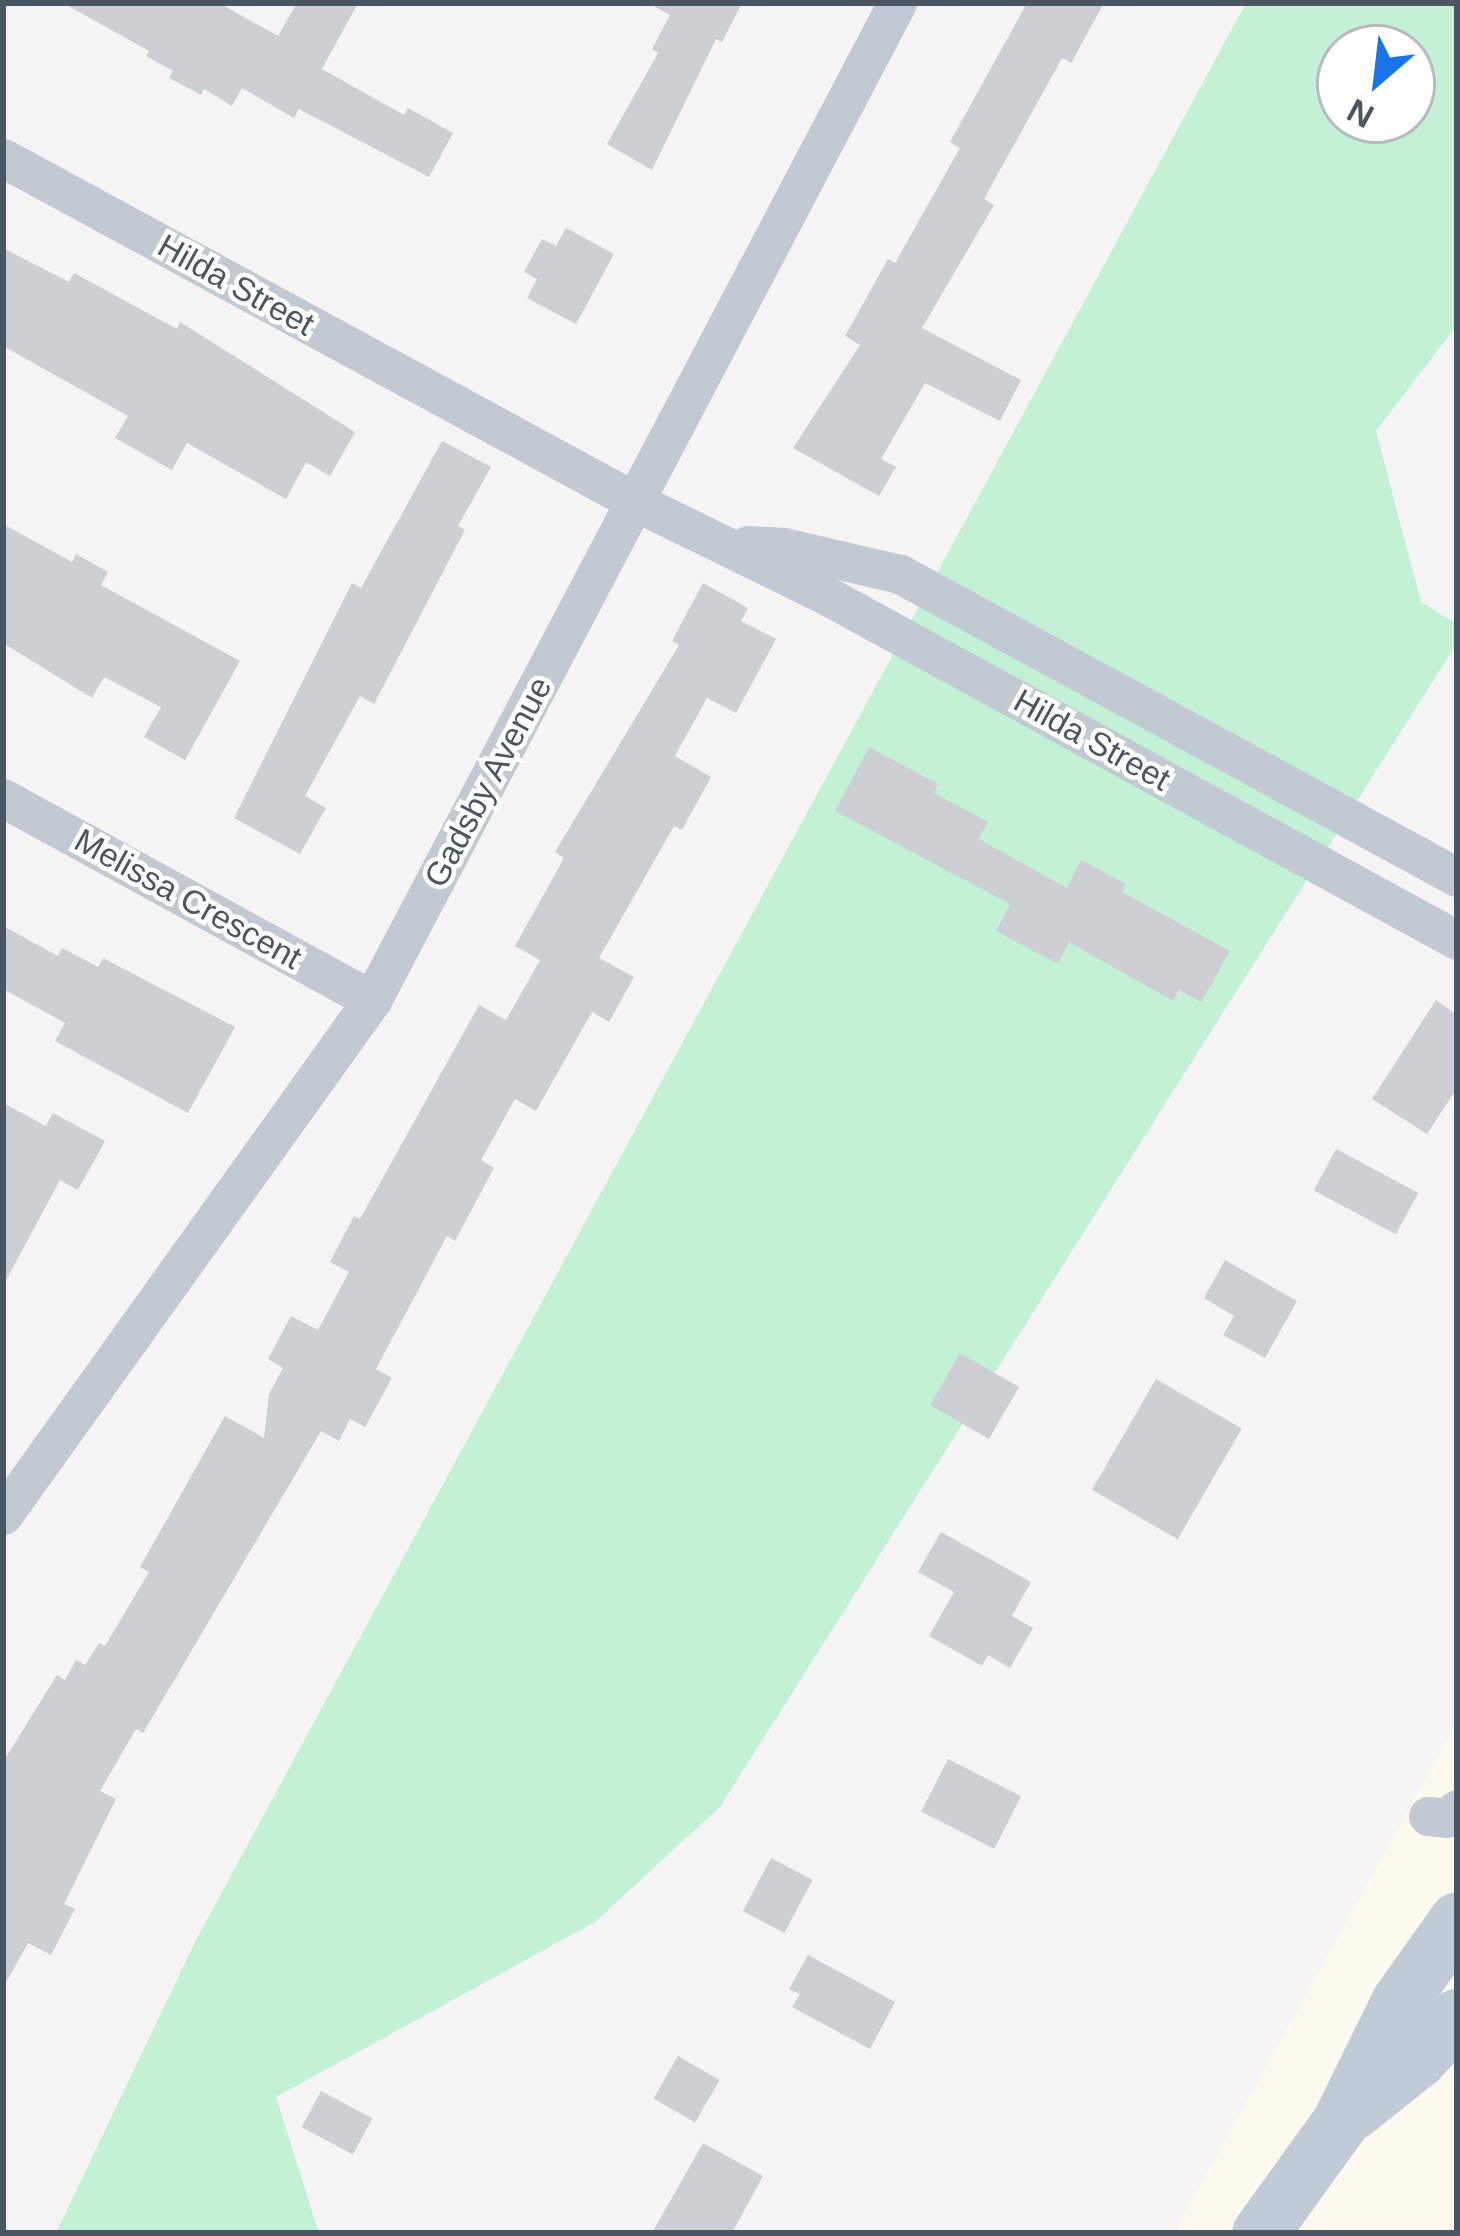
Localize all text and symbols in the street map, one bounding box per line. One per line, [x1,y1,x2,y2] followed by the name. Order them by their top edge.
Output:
[1316,24,1436,144] north arrow
[1341,92,1379,136] text: N
[151,226,321,344] street label: Hilda Street
[416,669,560,895] street label: Gadsby Avenue
[1007,681,1177,799] street label: Hilda Street
[68,820,308,978] street label: Melissa Crescent

